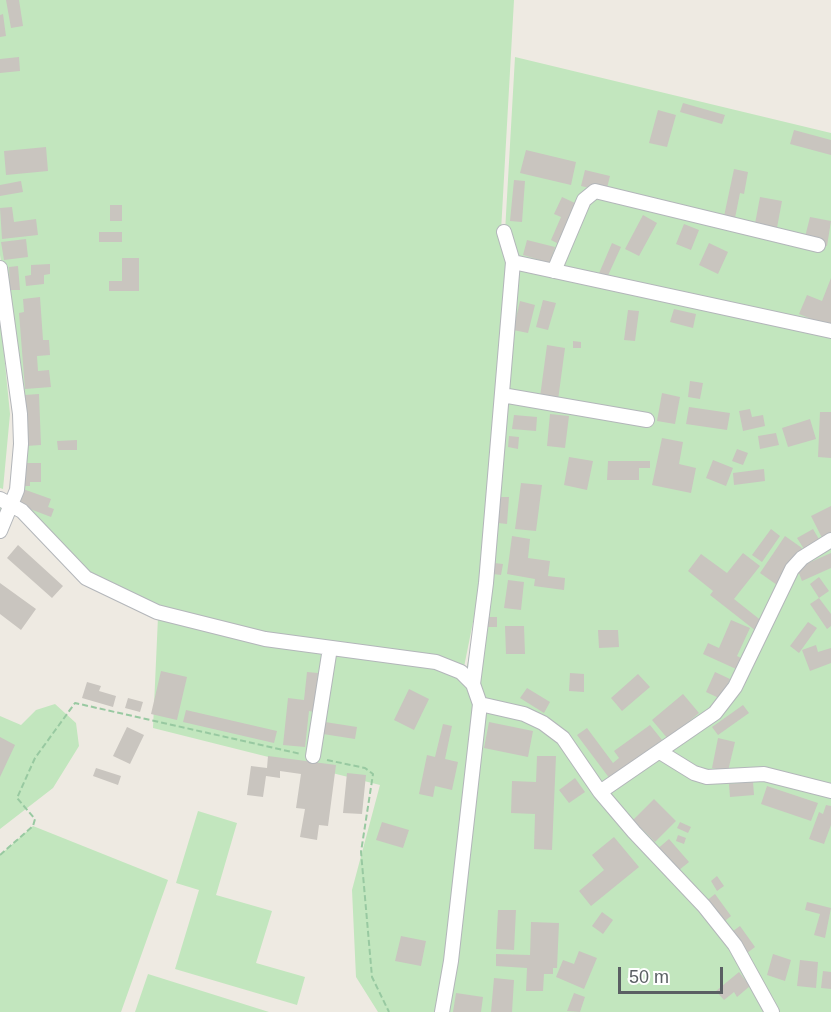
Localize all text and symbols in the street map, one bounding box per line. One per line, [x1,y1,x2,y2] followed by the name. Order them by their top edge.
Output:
[621,955,726,993] scale bar
[629,967,669,987] text: 50 m

